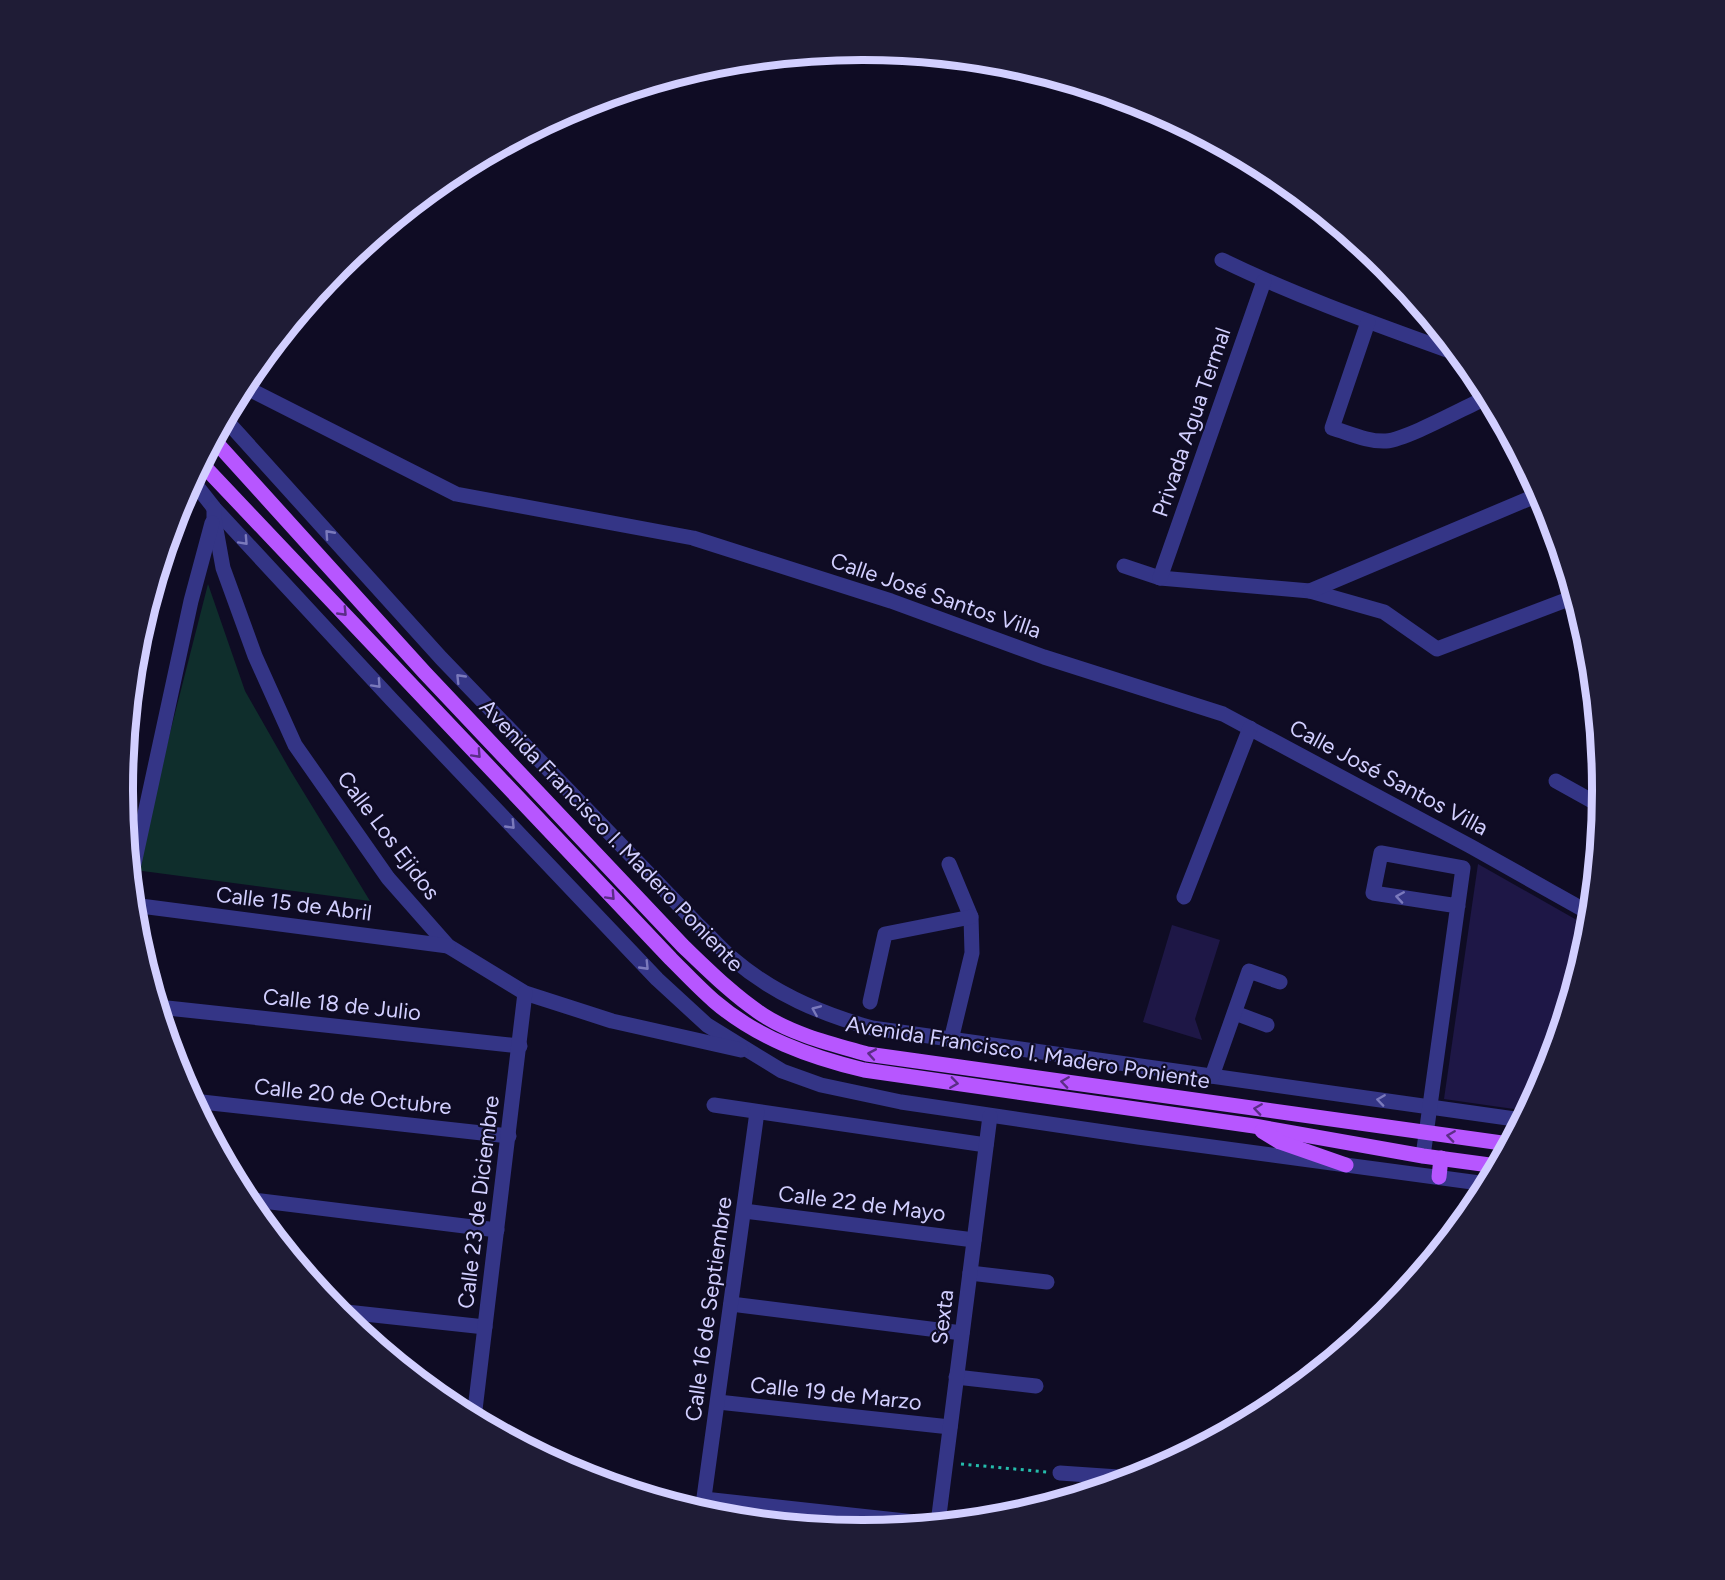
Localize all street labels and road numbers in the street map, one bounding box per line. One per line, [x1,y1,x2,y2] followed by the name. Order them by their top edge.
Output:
[1146,324,1237,521] street label: Privada Agua Termal
[827,547,1045,644] street label: Calle José Santos Villa
[474,693,749,977] street label: Avenida Francisco I. Madero Poniente
[1285,714,1493,841] street label: Calle José Santos Villa
[331,766,446,905] street label: Calle Los Ejidos
[214,881,373,926] street label: Calle 15 de Abril
[262,983,422,1026] street label: Calle 18 de Julio
[844,1010,1212,1095] street label: Avenida Francisco I. Madero Poniente
[253,1073,453,1120] street label: Calle 20 de Octubre
[452,1094,505,1310] street label: Calle 23 de Diciembre
[777,1180,947,1227] street label: Calle 22 de Mayo
[679,1195,738,1423] street label: Calle 16 de Septiembre
[926,1288,959,1346] street label: Sexta
[749,1371,923,1416] street label: Calle 19 de Marzo

